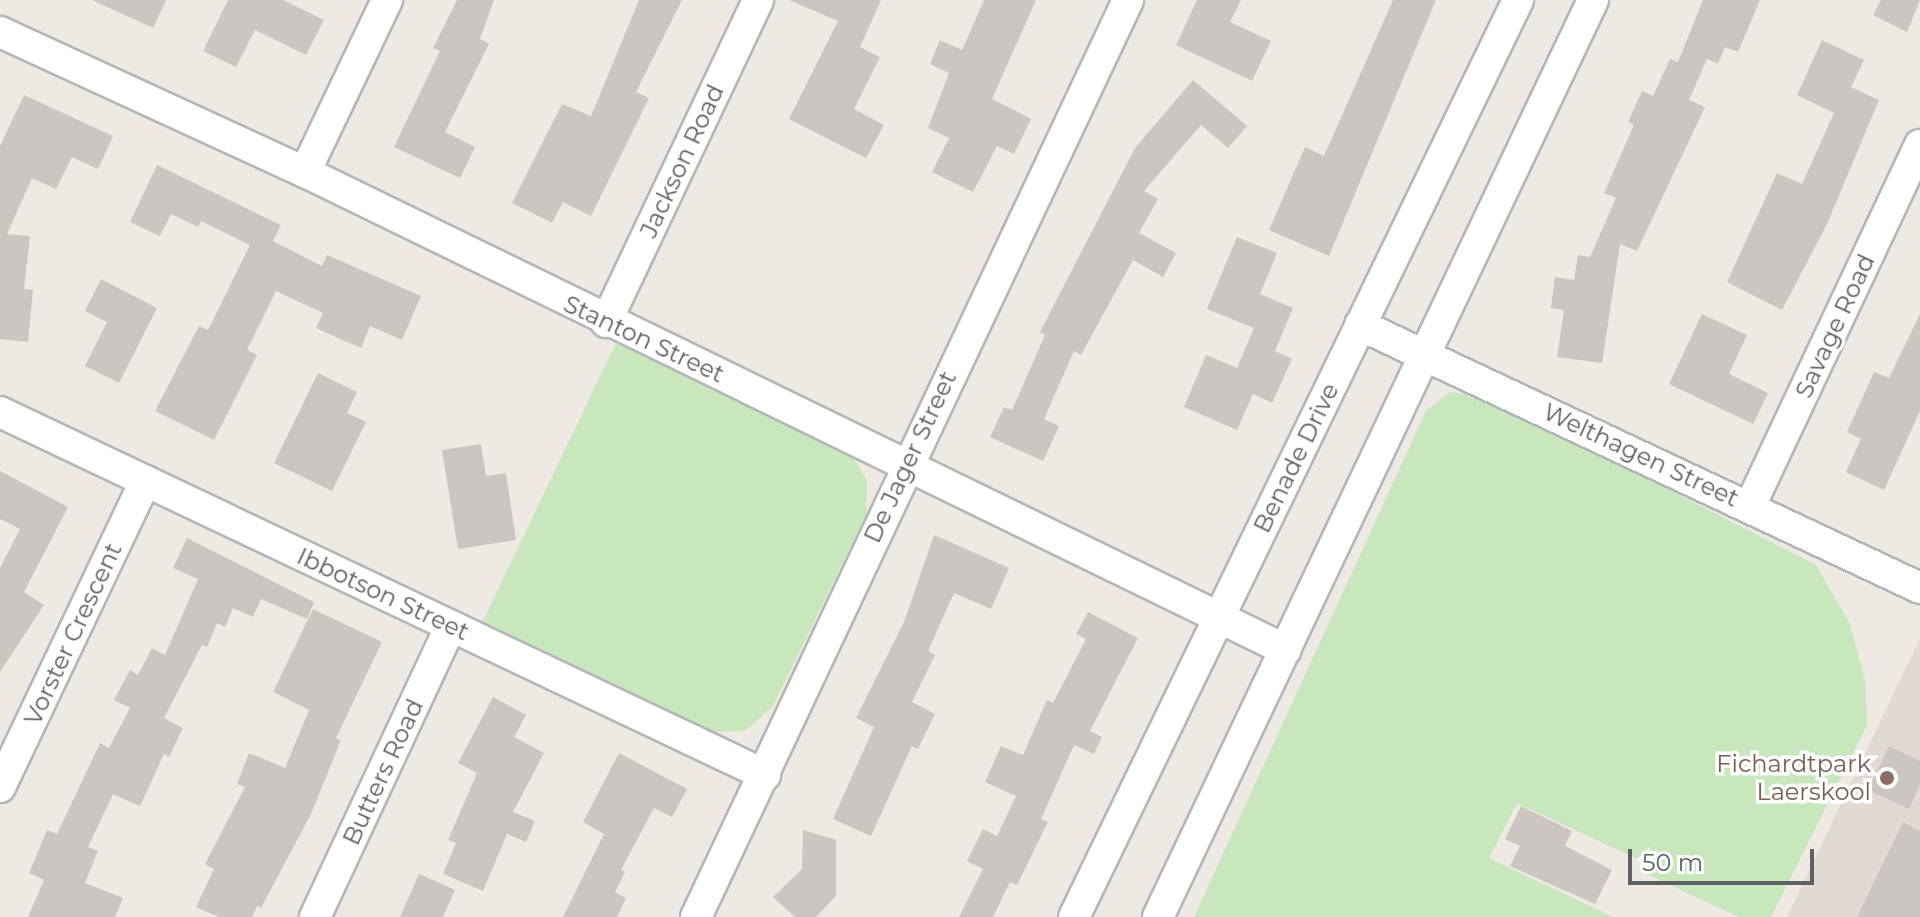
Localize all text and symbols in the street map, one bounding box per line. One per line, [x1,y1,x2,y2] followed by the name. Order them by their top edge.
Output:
[634,80,730,242] street label: Jackson Road
[1789,250,1881,402] street label: Savage Road
[559,289,729,389] street label: Stanton Street
[858,367,962,547] street label: De Jager Street
[1247,378,1345,538] street label: Benade Drive
[1539,397,1743,513] street label: Welthagen Street
[18,538,128,730] street label: Vorster Crescent
[292,542,474,646] street label: Ibbotson Street
[337,694,429,850] street label: Butters Road
[1716,750,1871,806] place label: Fichardtpark Laerskool
[1878,769,1896,787] marker: Fichardtpark Laerskool
[1632,833,1818,883] scale bar
[1642,848,1703,877] text: 50 m

